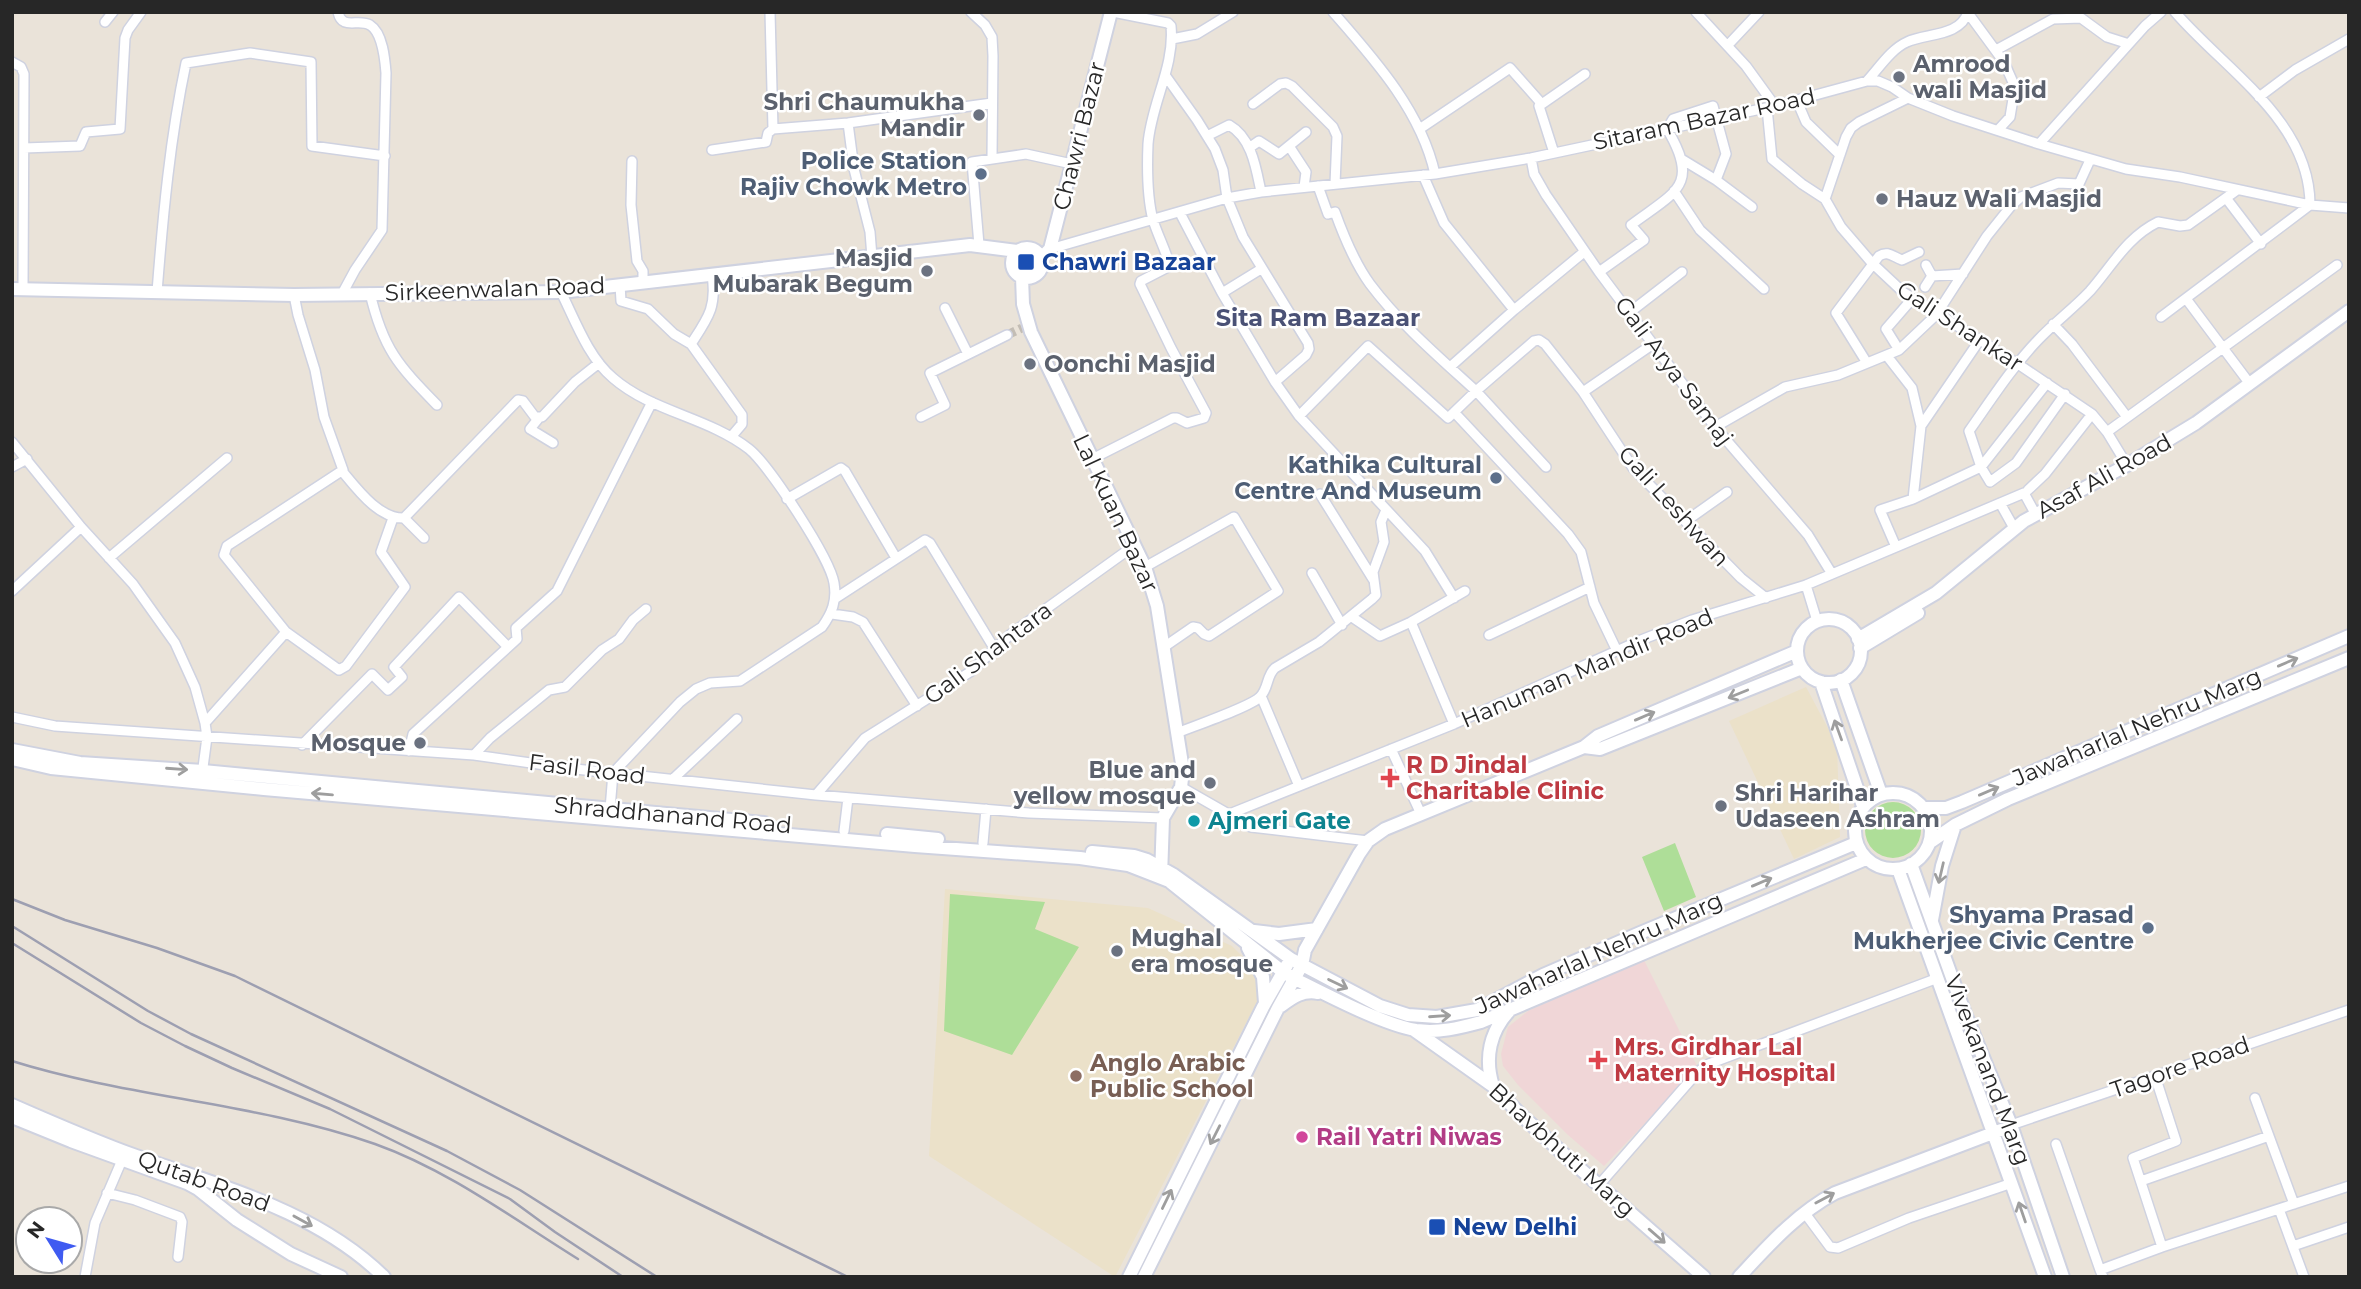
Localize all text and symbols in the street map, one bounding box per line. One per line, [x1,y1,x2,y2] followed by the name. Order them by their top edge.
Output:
[1912,50,2047,104] place label: Amrood wali Masjid
[1047,59,1111,213] street label: Chawri Bazar
[1891,69,1907,85] marker: Amrood wali Masjid
[1590,82,1818,156] street label: Sitaram Bazar Road
[764,88,965,142] place label: Shri Chaumukha Mandir
[971,107,987,123] marker: Shri Chaumukha Mandir
[740,147,967,201] place label: Police Station Rajiv Chowk Metro
[973,166,989,182] marker: Police Station Rajiv Chowk Metro
[1896,185,2102,213] place label: Hauz Wali Masjid
[1874,191,1890,207] marker: Hauz Wali Masjid
[712,244,913,298] place label: Masjid Mubarak Begum
[1042,248,1216,276] place label: Chawri Bazaar
[1016,252,1036,272] marker: Chawri Bazaar
[919,263,935,279] marker: Masjid Mubarak Begum
[384,271,606,307] street label: Sirkeenwalan Road
[1892,275,2028,377] street label: Gali Shankar
[1609,291,1739,451] street label: Gali Arya Samaj
[1216,303,1420,332] district label: Sita Ram Bazaar
[1044,350,1216,378] place label: Oonchi Masjid
[1022,356,1038,372] marker: Oonchi Masjid
[2032,427,2176,525] street label: Asaf Ali Road
[1067,429,1165,597] street label: Lal Kuan Bazar
[1613,440,1735,572] street label: Gali Leshwan
[1234,451,1482,505] place label: Kathika Cultural Centre And Museum
[1488,470,1504,486] marker: Kathika Cultural Centre And Museum
[919,596,1057,710] street label: Gali Shahtara
[1457,602,1717,734] street label: Hanuman Mandir Road
[2277,655,2298,668] one-way arrow
[2008,662,2266,793] street label: Jawaharlal Nehru Marg
[1728,688,1750,701] one-way arrow
[1633,709,1655,722] one-way arrow
[1831,720,1843,742] one-way arrow
[311,729,406,757] place label: Mosque
[412,735,428,751] marker: Mosque
[527,748,647,790] street label: Fasil Road
[1406,751,1604,805] place label: R D Jindal Charitable Clinic
[1013,756,1196,810] place label: Blue and yellow mosque
[165,763,188,776] one-way arrow
[1380,768,1400,788] marker: R D Jindal Charitable Clinic
[1202,775,1218,791] marker: Blue and yellow mosque
[1735,779,1940,833] place label: Shri Harihar Udaseen Ashram
[1977,783,1999,796] one-way arrow
[311,787,334,800] one-way arrow
[553,791,793,839] street label: Shraddhanand Road
[1713,798,1729,814] marker: Shri Harihar Udaseen Ashram
[1207,807,1351,835] place label: Ajmeri Gate
[1186,813,1202,829] marker: Ajmeri Gate
[1934,861,1947,884] one-way arrow
[1750,875,1772,888] one-way arrow
[1470,886,1727,1021] street label: Jawaharlal Nehru Marg
[1853,901,2134,955] place label: Shyama Prasad Mukherjee Civic Centre
[2140,920,2156,936] marker: Shyama Prasad Mukherjee Civic Centre
[1131,924,1273,978] place label: Mughal era mosque
[1109,943,1125,959] marker: Mughal era mosque
[1939,971,2037,1169] street label: Vivekanand Marg
[1327,977,1348,991] one-way arrow
[1428,1009,1451,1022] one-way arrow
[2107,1030,2253,1104] street label: Tagore Road
[1614,1033,1836,1087] place label: Mrs. Girdhar Lal Maternity Hospital
[1089,1049,1254,1103] place label: Anglo Arabic Public School
[1588,1050,1608,1070] marker: Mrs. Girdhar Lal Maternity Hospital
[1068,1068,1084,1084] marker: Anglo Arabic Public School
[1483,1077,1641,1223] street label: Bhavbhuti Marg
[1316,1123,1502,1151] place label: Rail Yatri Niwas
[1207,1124,1221,1145] one-way arrow
[1294,1129,1310,1145] marker: Rail Yatri Niwas
[134,1144,274,1218] street label: Qutab Road
[1161,1189,1175,1209] one-way arrow
[1815,1191,1835,1205] one-way arrow
[2015,1202,2027,1224] one-way arrow
[14,1205,84,1275] north arrow
[1453,1213,1577,1241] place label: New Delhi
[292,1215,313,1228] one-way arrow
[22,1217,50,1243] text: N
[1427,1217,1447,1237] marker: New Delhi
[1648,1228,1666,1244] one-way arrow

